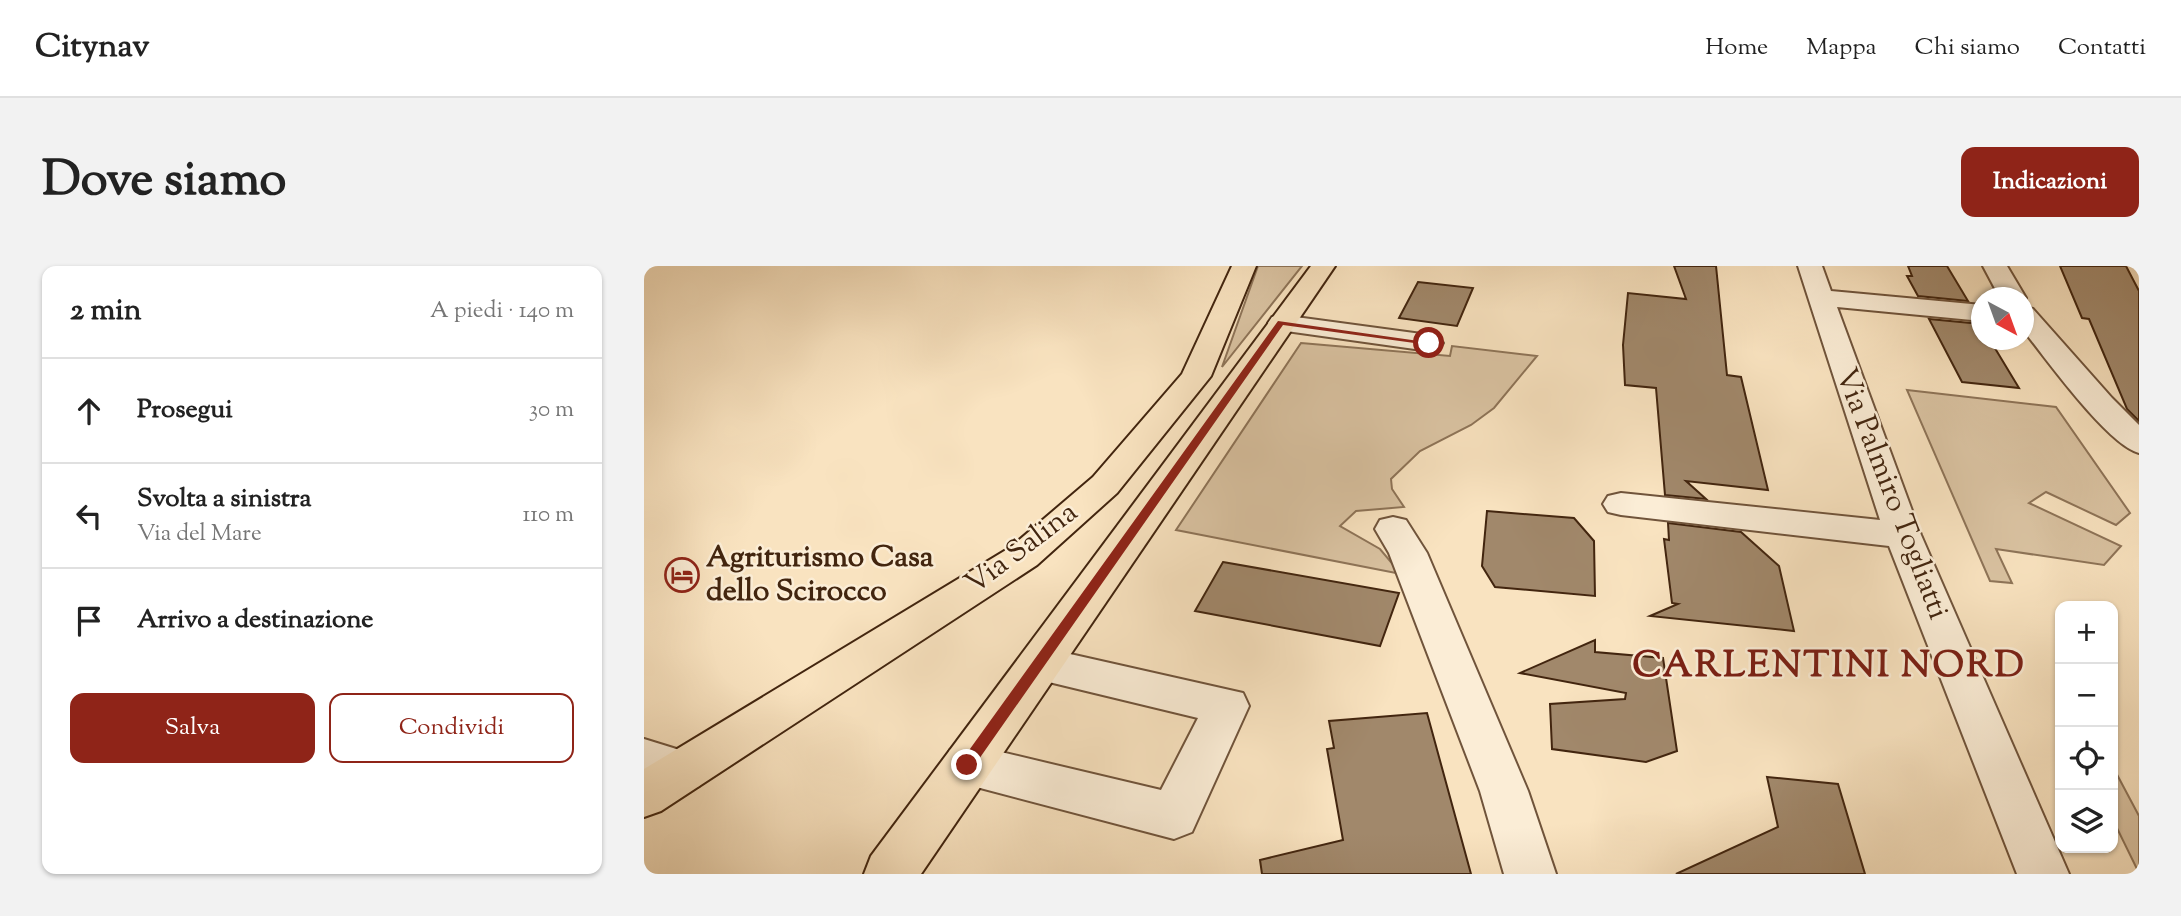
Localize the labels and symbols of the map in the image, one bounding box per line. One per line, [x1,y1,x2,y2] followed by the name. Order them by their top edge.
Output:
[1971,287,2034,350] north arrow
[1413,327,1444,358] route start
[1823,362,1959,626] street label: Via Palmiro Togliatti
[957,492,1088,606] street label: Via Salina
[706,537,934,614] place label: Agriturismo Casa dello Scirocco
[663,556,701,594] hotel icon: Agriturismo Casa dello Scirocco
[1632,640,2026,694] district label: CARLENTINI NORD
[951,749,982,780] route end

